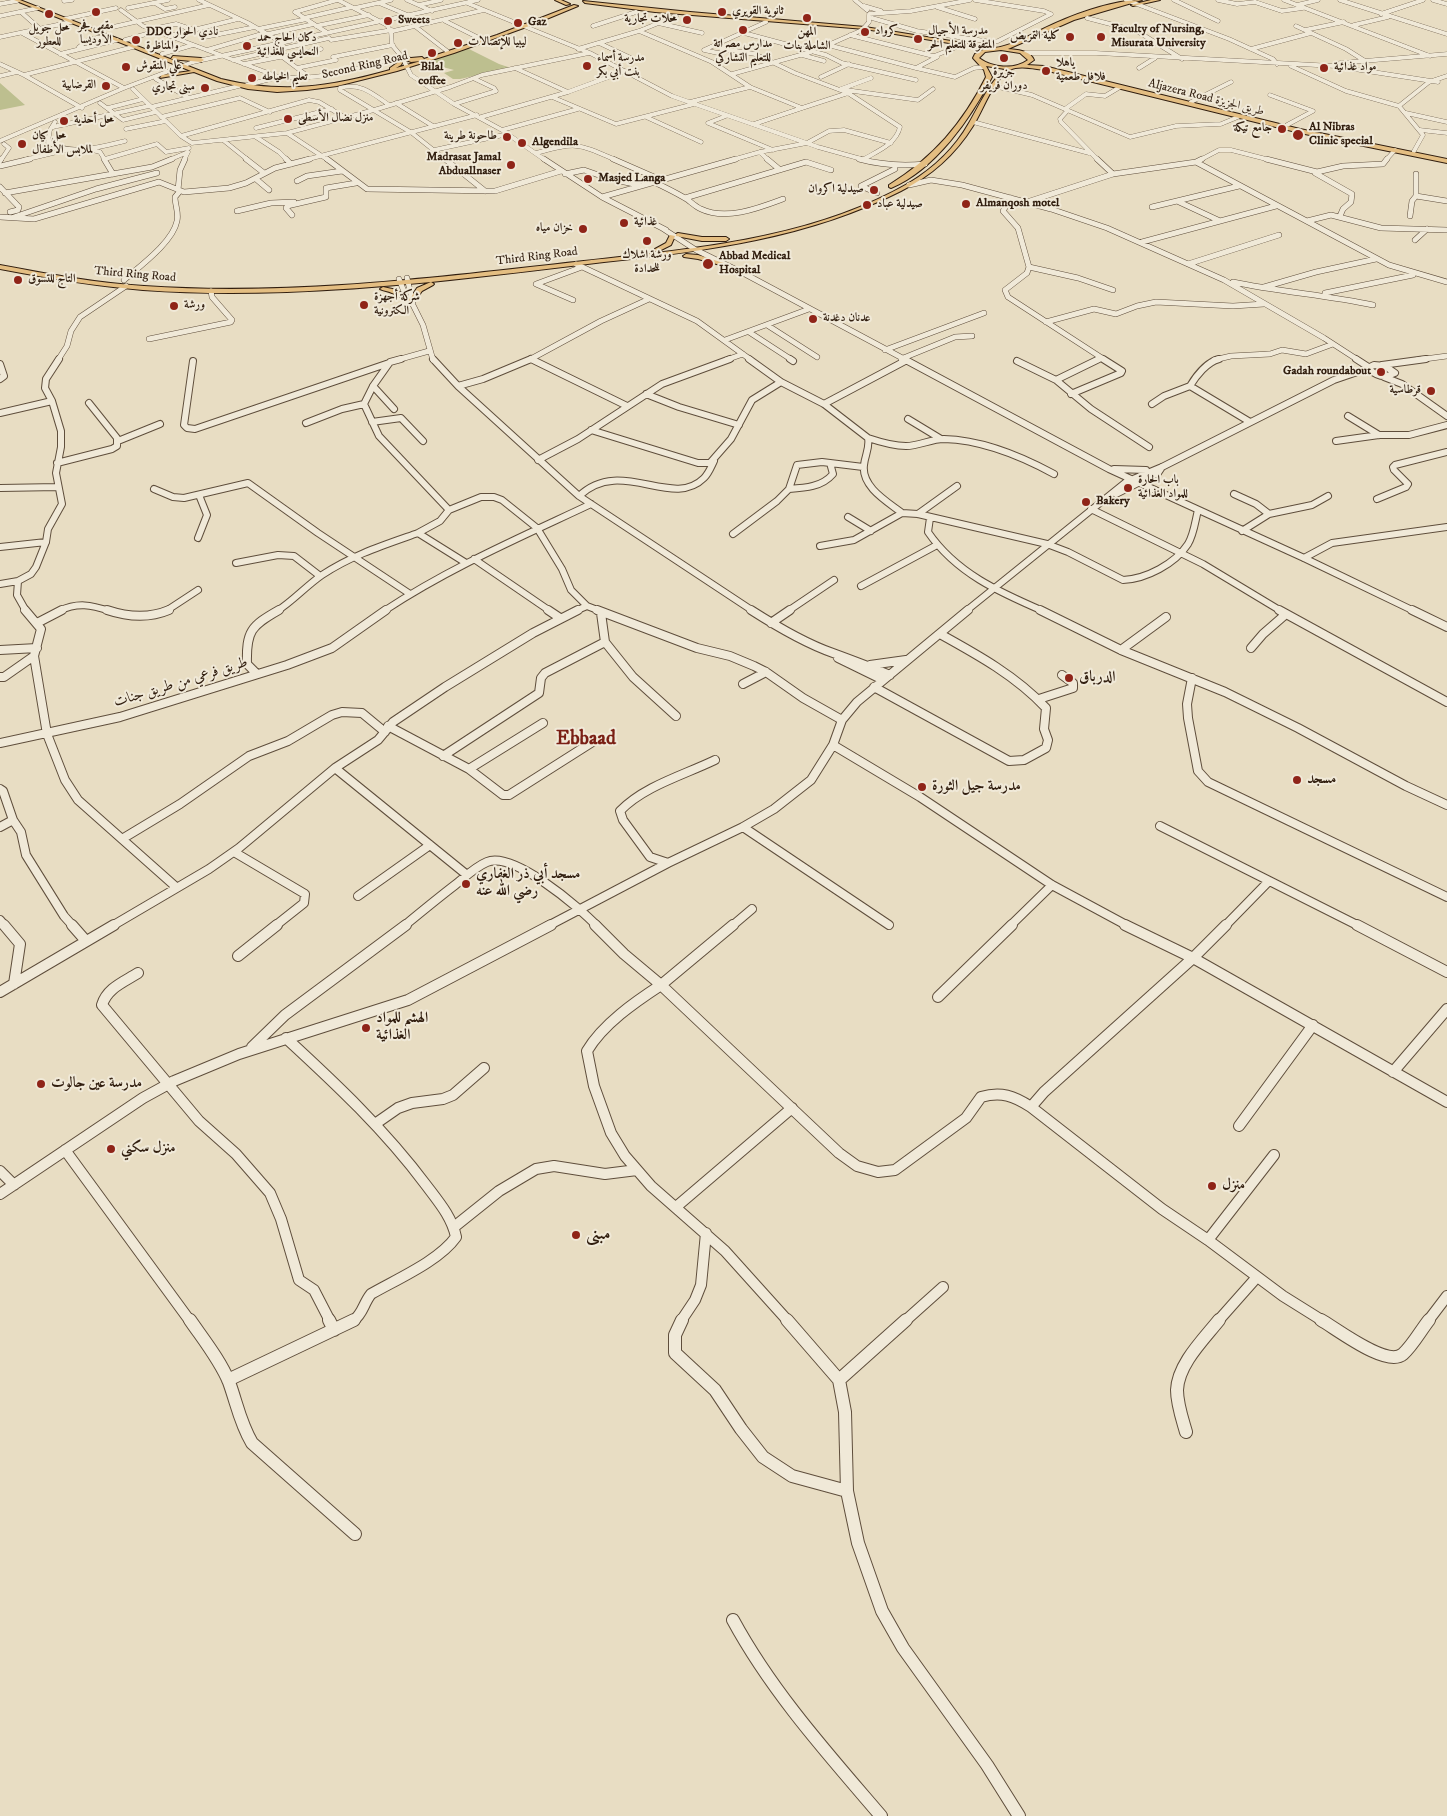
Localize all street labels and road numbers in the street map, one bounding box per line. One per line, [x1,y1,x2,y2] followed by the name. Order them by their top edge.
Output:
[321,49,409,83] street label: Second Ring Road
[1147,77,1265,119] street label: Aljazera Road طريق الجزيزة
[495,245,579,269] street label: Third Ring Road
[93,264,177,286] street label: Third Ring Road
[112,654,250,712] street label: طريق فرعي من طريق جنات

